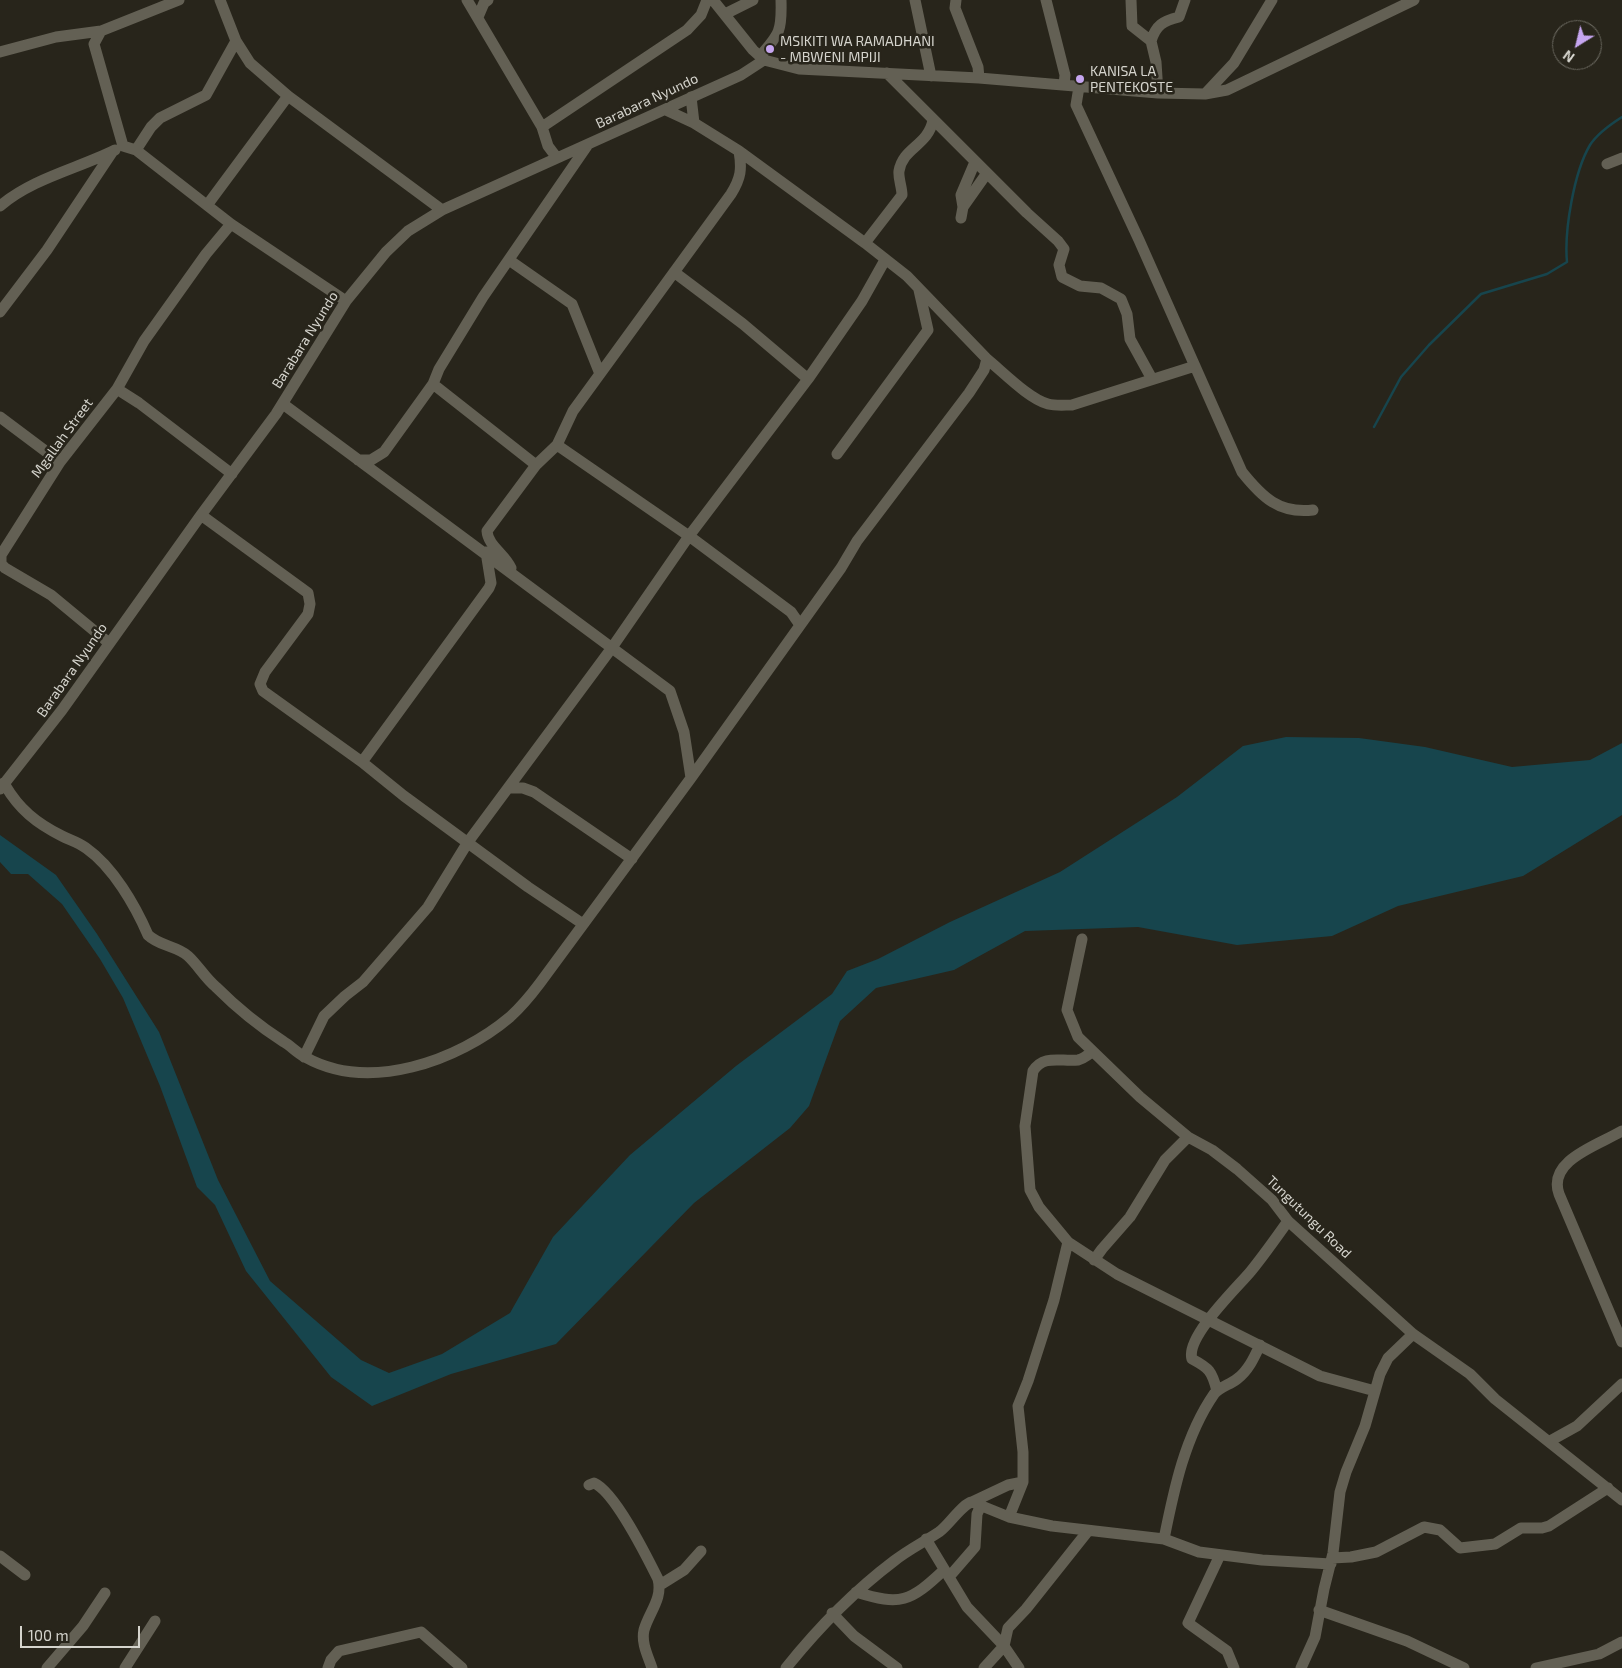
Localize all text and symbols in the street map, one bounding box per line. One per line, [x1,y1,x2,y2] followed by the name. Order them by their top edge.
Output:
[1552,20,1602,70] north arrow
[780,33,935,65] place label: MSIKITI WA RAMADHANI - MBWENI MPIJI
[764,43,776,55] marker: MSIKITI WA RAMADHANI - MBWENI MPIJI
[1559,47,1578,67] text: N
[1090,63,1173,95] place label: KANISA LA PENTEKOSTE
[593,70,701,132] street label: Barabara Nyundo
[1074,73,1086,85] marker: KANISA LA PENTEKOSTE
[268,288,342,392] street label: Barabara Nyundo
[28,395,96,481] street label: Mgallah Street
[33,620,111,720] street label: Barabara Nyundo
[1263,1172,1355,1262] street label: Tungutungu Road
[22,1616,142,1648] scale bar
[28,1626,69,1644] text: 100 m

